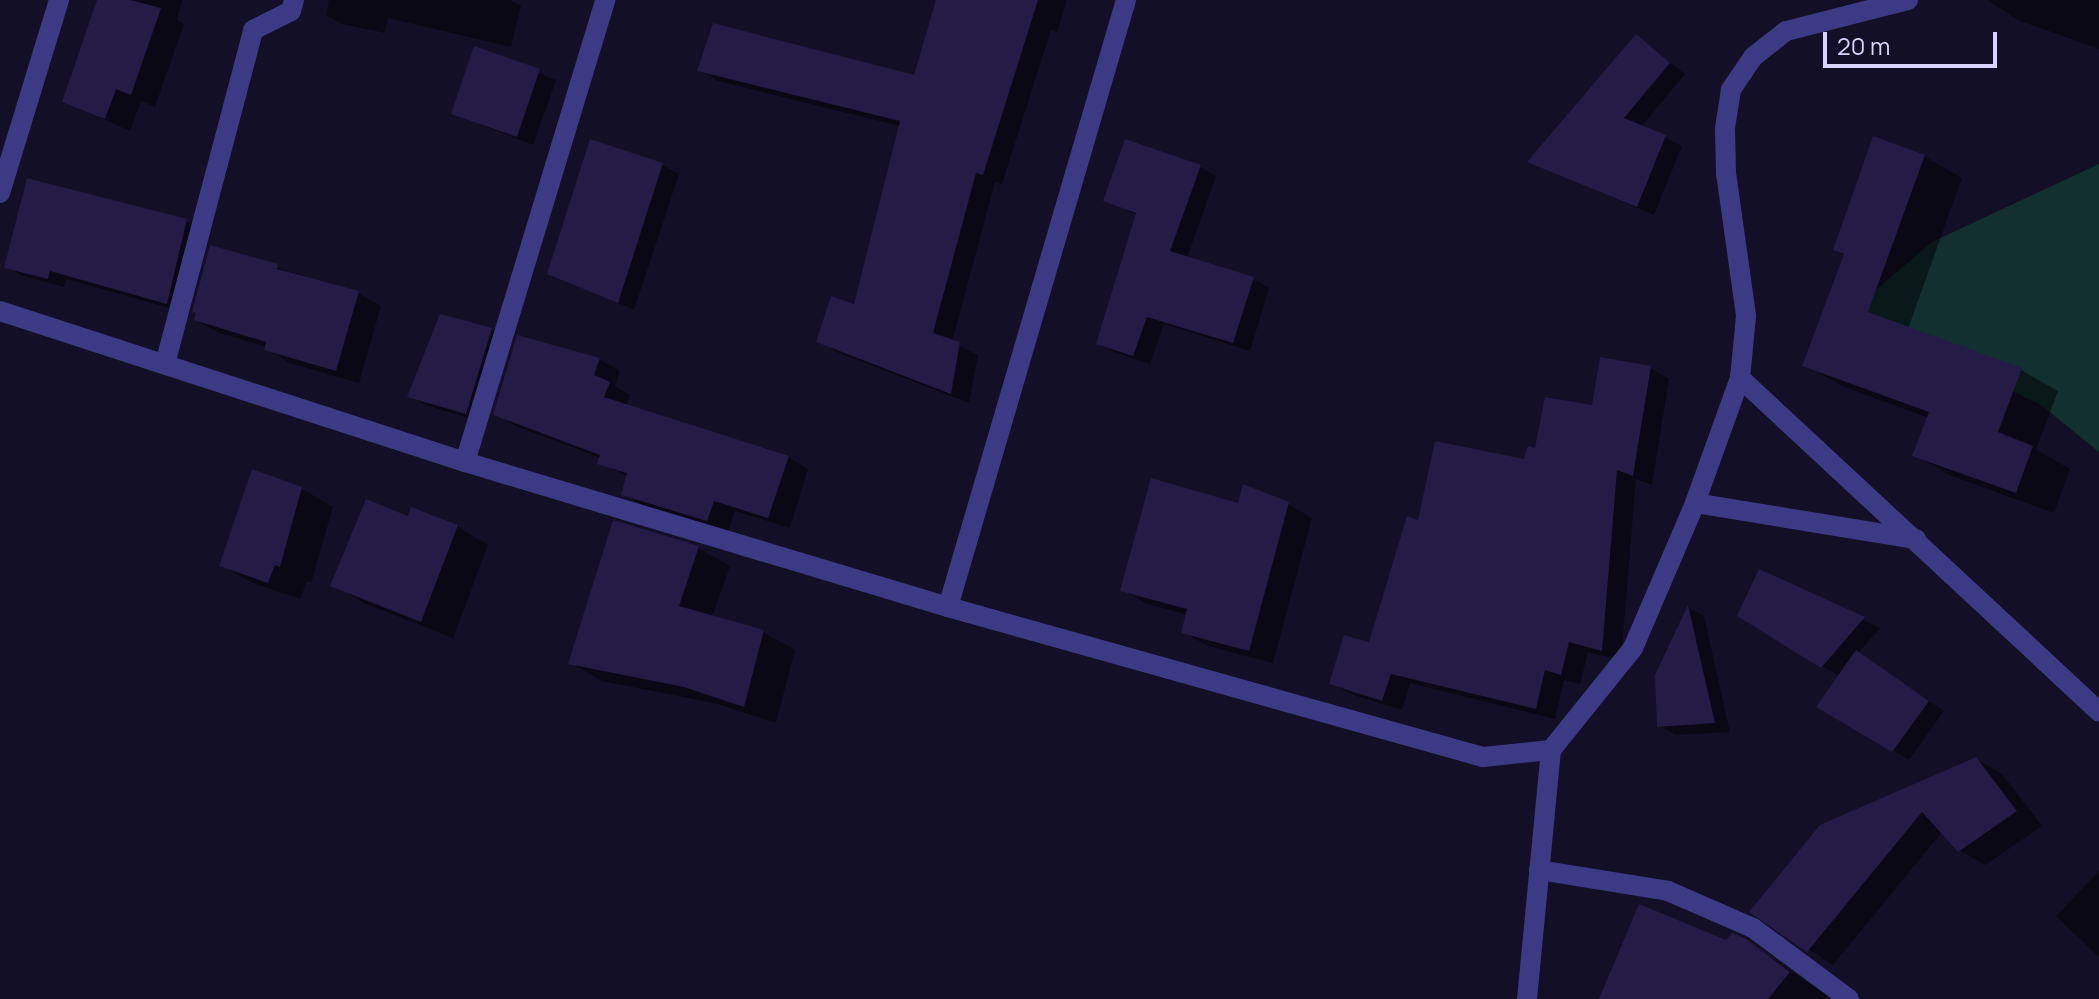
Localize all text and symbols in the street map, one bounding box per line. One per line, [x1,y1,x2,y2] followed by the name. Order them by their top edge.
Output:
[1827,16,2001,66] scale bar
[1837,29,1890,62] text: 20 m

